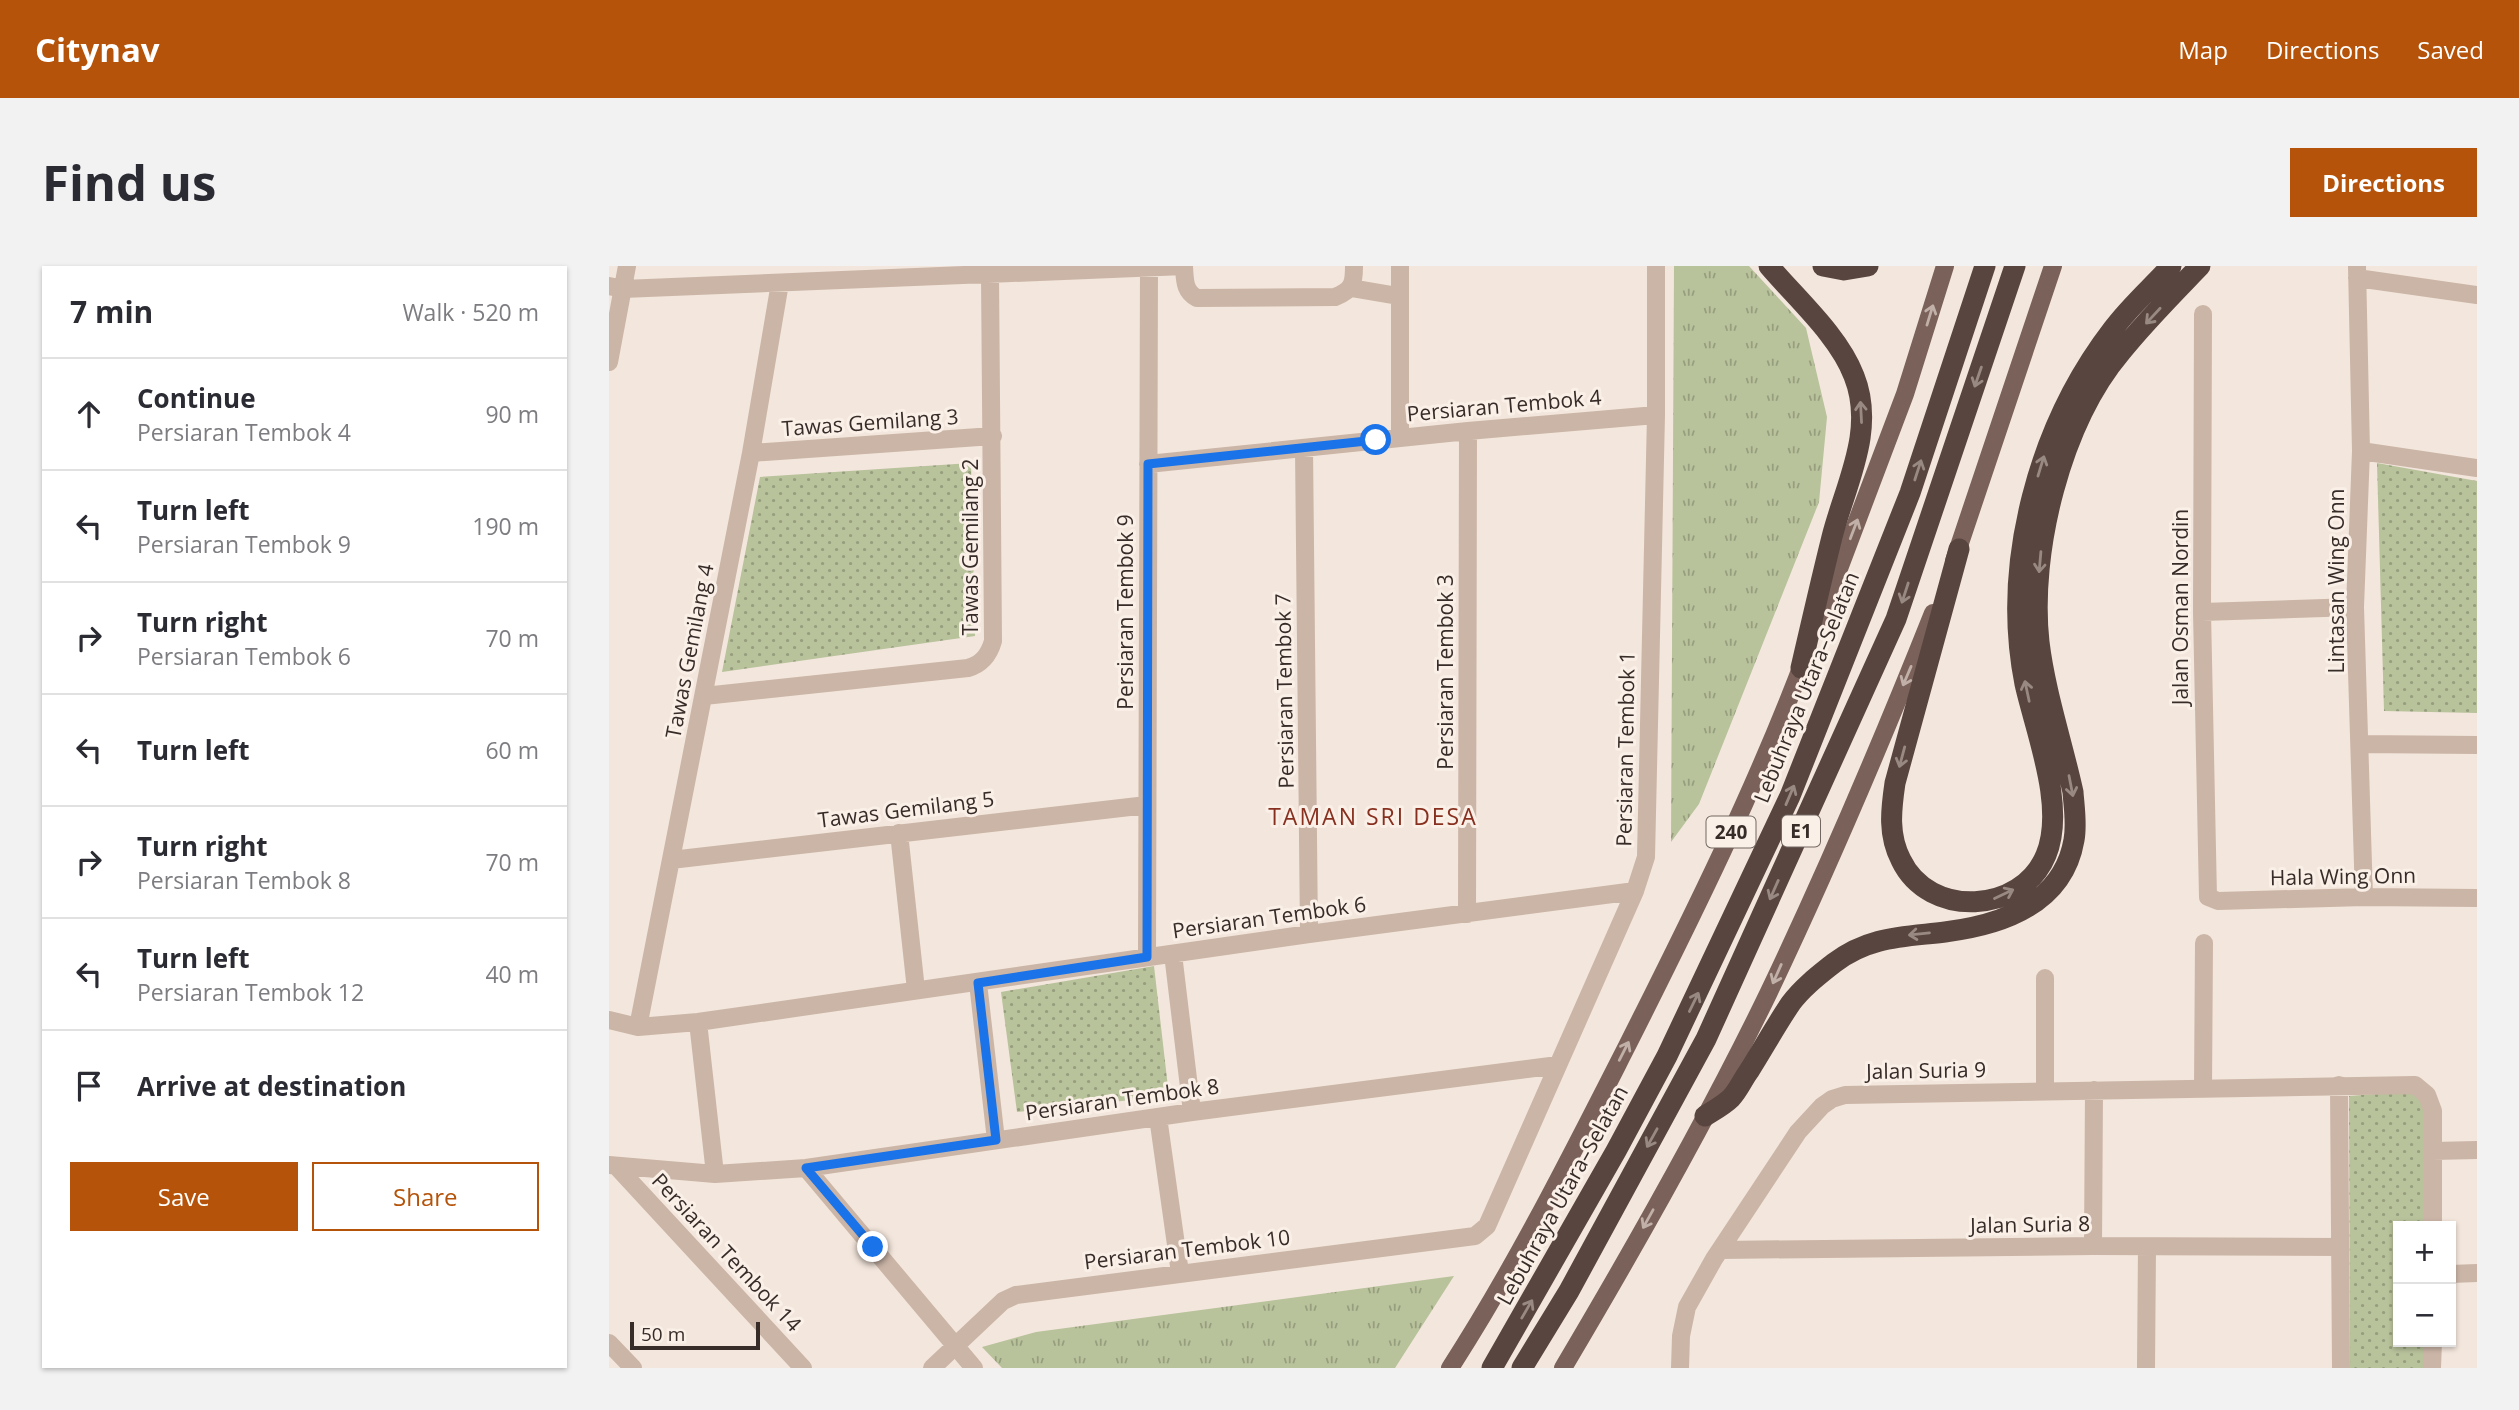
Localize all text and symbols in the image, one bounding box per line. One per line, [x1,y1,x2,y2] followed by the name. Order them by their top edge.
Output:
[35,27,160,72] text: Citynav
[2178,33,2228,66] text: Map
[2266,33,2379,66] text: Directions
[2417,33,2484,66] text: Saved
[2290,148,2477,217] button: Directions
[42,149,216,215] text: Find us
[70,291,153,332] text: 7 min
[402,296,539,328] text: Walk · 520 m
[1925,304,1937,326] one-way arrow
[2145,307,2162,324] one-way arrow
[1971,366,1983,388] one-way arrow
[137,380,256,416] text: Continue
[1405,383,1603,427] street label: Persiaran Tembok 4
[70,395,108,433] icon: ahead
[485,398,539,430] text: 90 m
[1854,401,1867,424] one-way arrow
[781,402,959,442] street label: Tawas Gemilang 3
[137,416,351,448] text: Persiaran Tembok 4
[1360,424,1391,455] route start
[2036,455,2049,477] one-way arrow
[956,458,984,636] street label: Tawas Gemilang 2
[1912,459,1925,481] one-way arrow
[2322,489,2350,673] street label: Lintasan Wing Onn
[137,492,249,528] text: Turn left
[70,507,108,545] icon: left
[2166,509,2194,707] street label: Jalan Osman Nordin
[472,510,539,542] text: 190 m
[1111,514,1139,710] street label: Persiaran Tembok 9
[1849,519,1861,540] one-way arrow
[137,528,351,560] text: Persiaran Tembok 9
[2033,550,2046,573] one-way arrow
[658,561,720,741] street label: Tawas Gemilang 4
[1747,567,1865,807] street label: Lebuhraya Utara–Selatan
[1431,574,1459,770] street label: Persiaran Tembok 3
[1898,581,1910,603] one-way arrow
[1268,593,1300,789] street label: Persiaran Tembok 7
[137,604,268,640] text: Turn right
[70,619,108,657] icon: right
[485,622,539,654] text: 70 m
[137,640,351,672] text: Persiaran Tembok 6
[1609,651,1641,847] street label: Persiaran Tembok 1
[1900,665,1913,687] one-way arrow
[2020,680,2033,702] one-way arrow
[70,731,108,769] icon: left
[137,732,249,768] text: Turn left
[485,734,539,766] text: 60 m
[1895,745,1908,767] one-way arrow
[2065,774,2078,797] one-way arrow
[816,784,996,834] street label: Tawas Gemilang 5
[1784,785,1797,807] one-way arrow
[1268,800,1478,832] district label: TAMAN SRI DESA
[1782,816,1820,846] road number: E1
[1707,817,1755,848] road number: 240
[137,828,268,864] text: Turn right
[70,843,108,881] icon: right
[485,846,539,878] text: 70 m
[2270,861,2416,891] street label: Hala Wing Onn
[137,864,351,896] text: Persiaran Tembok 8
[1767,879,1780,901] one-way arrow
[1993,887,2014,901] one-way arrow
[1170,890,1368,944] street label: Persiaran Tembok 6
[1908,928,1931,941] one-way arrow
[137,940,249,976] text: Turn left
[70,955,108,993] icon: left
[485,958,539,990] text: 40 m
[1769,964,1782,985] one-way arrow
[137,976,364,1008] text: Persiaran Tembok 12
[1687,992,1701,1013] one-way arrow
[1618,1041,1632,1062] one-way arrow
[1864,1055,1986,1085] street label: Jalan Suria 9
[70,1067,108,1105] icon: arrive
[137,1068,406,1104] text: Arrive at destination
[1023,1072,1221,1126] street label: Persiaran Tembok 8
[1490,1080,1634,1310] street label: Lebuhraya Utara–Selatan
[1644,1127,1658,1148] one-way arrow
[70,1162,298,1231] button: Save
[312,1162,539,1231] button: Share
[646,1167,808,1337] street label: Persiaran Tembok 14
[1641,1208,1654,1229] one-way arrow
[1968,1209,2090,1239] street label: Jalan Suria 8
[2393,1221,2456,1347] map controls
[2393,1221,2456,1284] button: +
[1082,1222,1292,1276] street label: Persiaran Tembok 10
[857,1231,888,1262] route end
[2393,1284,2456,1347] button: −
[1520,1300,1534,1320] one-way arrow
[630,1319,759,1351] scale bar
[641,1321,685,1347] text: 50 m

